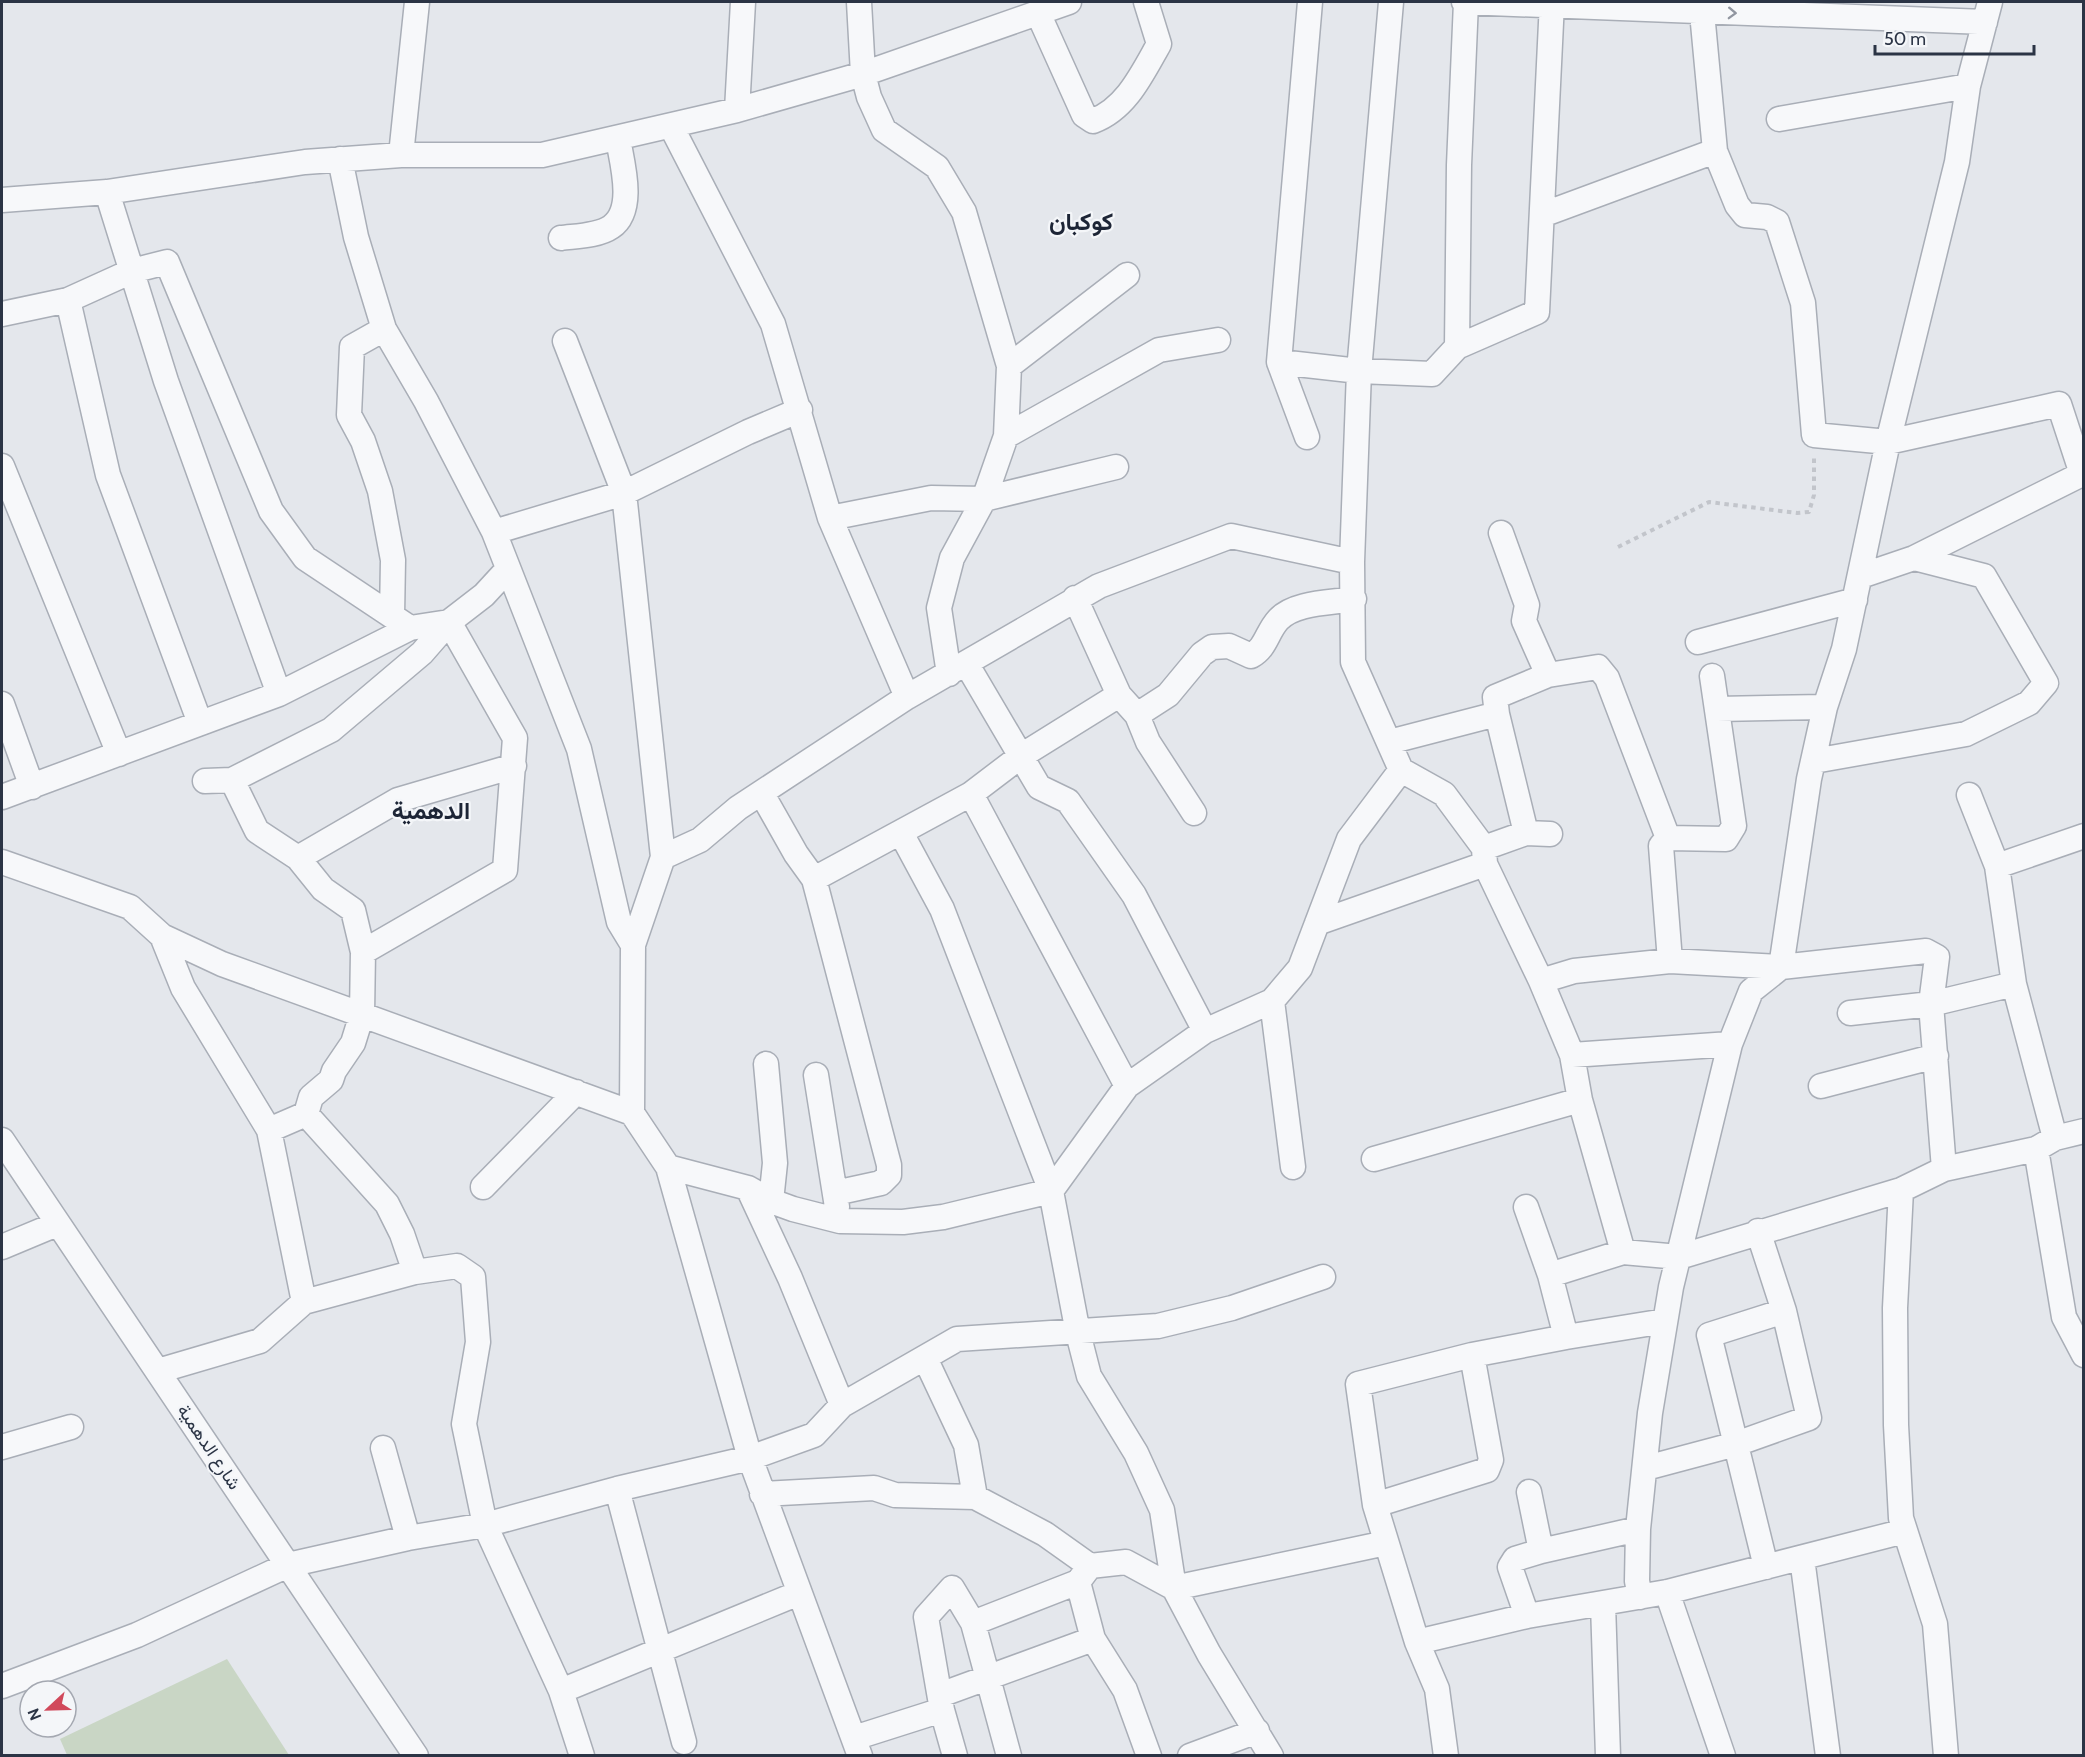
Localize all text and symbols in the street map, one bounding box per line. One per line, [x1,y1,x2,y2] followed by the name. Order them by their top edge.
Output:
[1727,6,1736,19] one-way arrow
[1875,18,2034,56] scale bar
[1884,28,1926,50] text: 50 m
[1049,207,1113,237] district label: كوكبان
[392,796,470,825] district label: الدهمية
[172,1400,245,1494] street label: شارع الدهمية
[18,1679,78,1739] north arrow
[24,1706,45,1723] text: N

